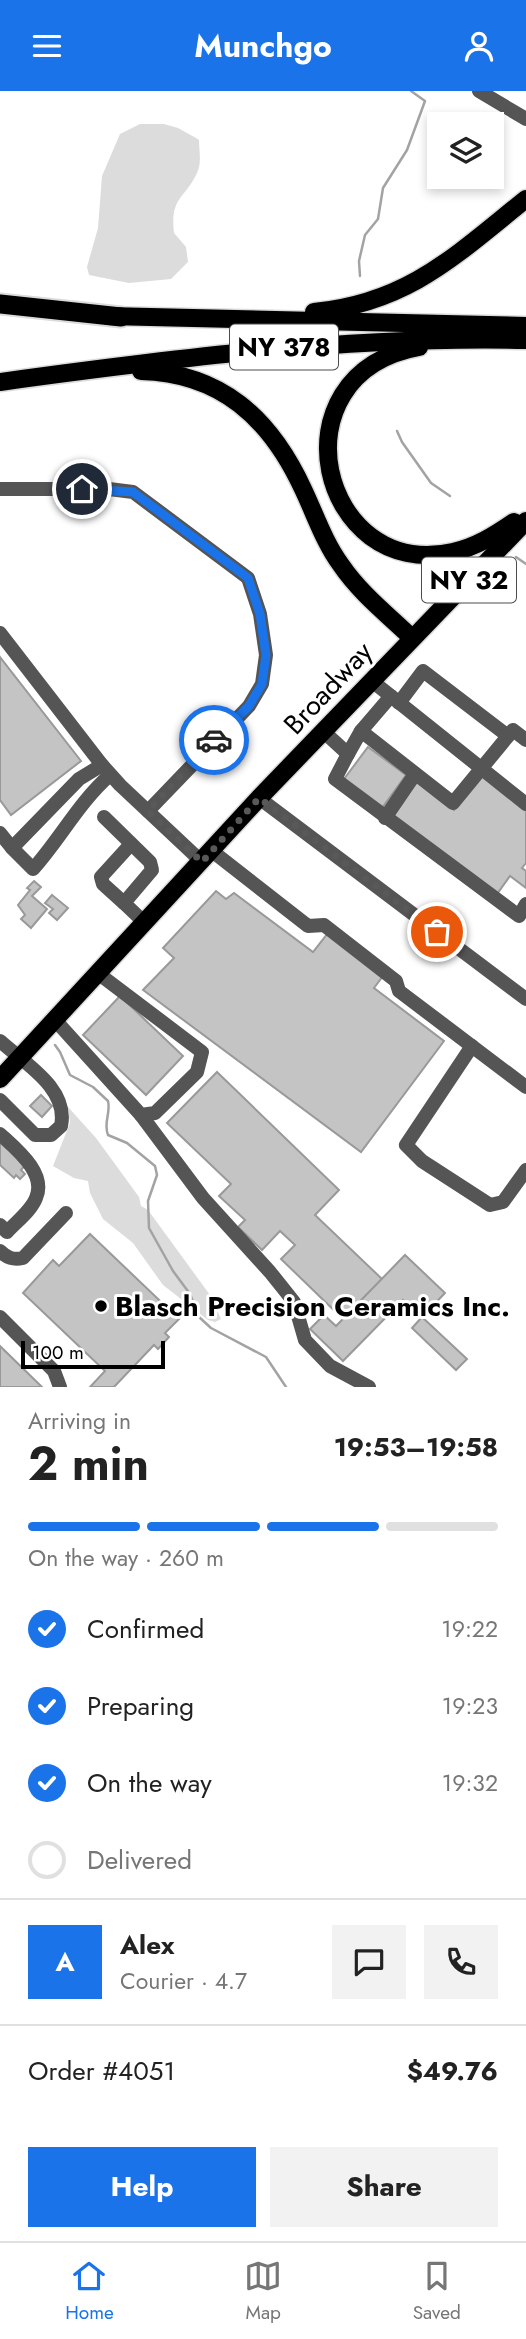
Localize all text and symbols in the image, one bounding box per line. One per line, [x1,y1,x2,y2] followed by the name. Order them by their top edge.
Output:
[194,23,332,69] text: Munchgo
[28,27,66,65] icon: menu
[460,27,498,65] icon: person
[427,112,504,189] map controls
[427,112,504,189] button: layers
[230,324,338,369] road number: NY 378
[52,459,112,519] pin
[63,470,101,508] icon: home
[422,558,516,603] road number: NY 32
[274,632,382,744] street label: Broadway
[179,705,249,775] courier
[195,721,233,759] icon: car
[407,902,467,962] pin
[418,913,456,951] icon: bag
[115,1286,510,1327] place label: Blasch Precision Ceramics Inc.
[93,1298,109,1314] marker: Blasch Precision Ceramics Inc.
[21,1338,164,1370] scale bar
[32,1339,84,1366] text: 100 m
[28,1404,131,1438] text: Arriving in
[334,1428,498,1466] text: 19:53–19:58
[28,1431,149,1497] text: 2 min
[28,1541,224,1575] text: On the way · 260 m
[28,1610,66,1648] icon: check
[87,1610,204,1648] text: Confirmed
[441,1612,498,1646] text: 19:22
[28,1687,66,1725] icon: check
[87,1687,194,1725] text: Preparing
[442,1689,498,1723] text: 19:23
[28,1764,66,1802] icon: check
[87,1764,212,1802] text: On the way
[442,1766,498,1800] text: 19:32
[87,1841,192,1879] text: Delivered
[332,1925,406,1999] button: chat
[424,1925,498,1999] button: phone
[120,1926,174,1964] text: Alex
[55,1943,75,1981] text: A
[120,1964,247,1998] text: Courier · 4.7
[28,2052,175,2090] text: Order #4051
[407,2052,498,2090] text: $49.76
[28,2147,256,2227] button: Help
[270,2147,498,2227] button: Share
[65,2257,114,2326] tab: Home
[244,2257,282,2326] tab: Map
[413,2257,461,2326] tab: Saved

